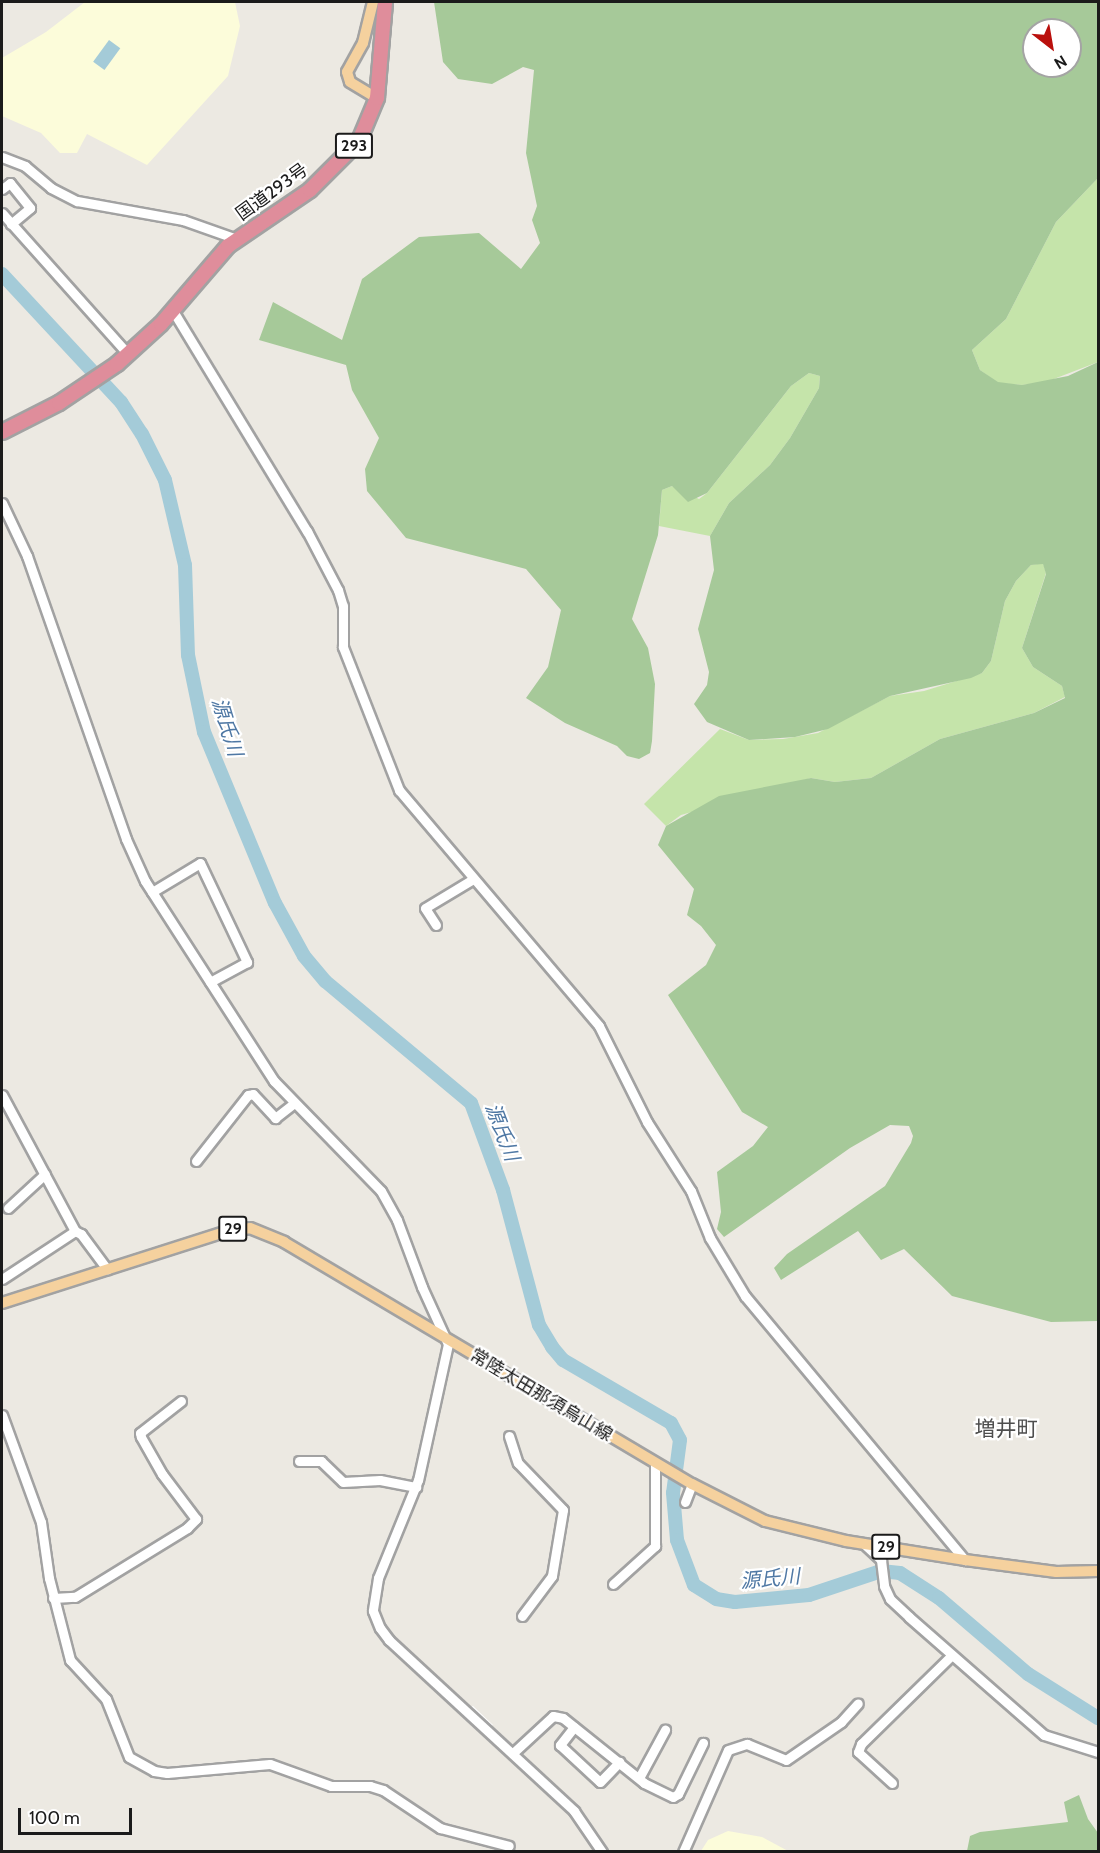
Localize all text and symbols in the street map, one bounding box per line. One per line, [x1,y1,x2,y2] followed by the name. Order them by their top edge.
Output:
[1022,18,1082,78] north arrow
[1051,51,1070,73] text: N
[334,133,374,159] road number: 293
[232,159,312,225] street label: 国道293号
[207,695,247,759] water label: 源氏川
[480,1100,524,1164] water label: 源氏川
[218,1216,248,1242] road number: 29
[466,1344,616,1446] street label: 常陸太田那須烏山線
[975,1416,1037,1442] district label: 増井町
[871,1534,901,1560] road number: 29
[739,1564,801,1594] water label: 源氏川
[21,1796,135,1834] scale bar
[29,1807,80,1829] text: 100 m

